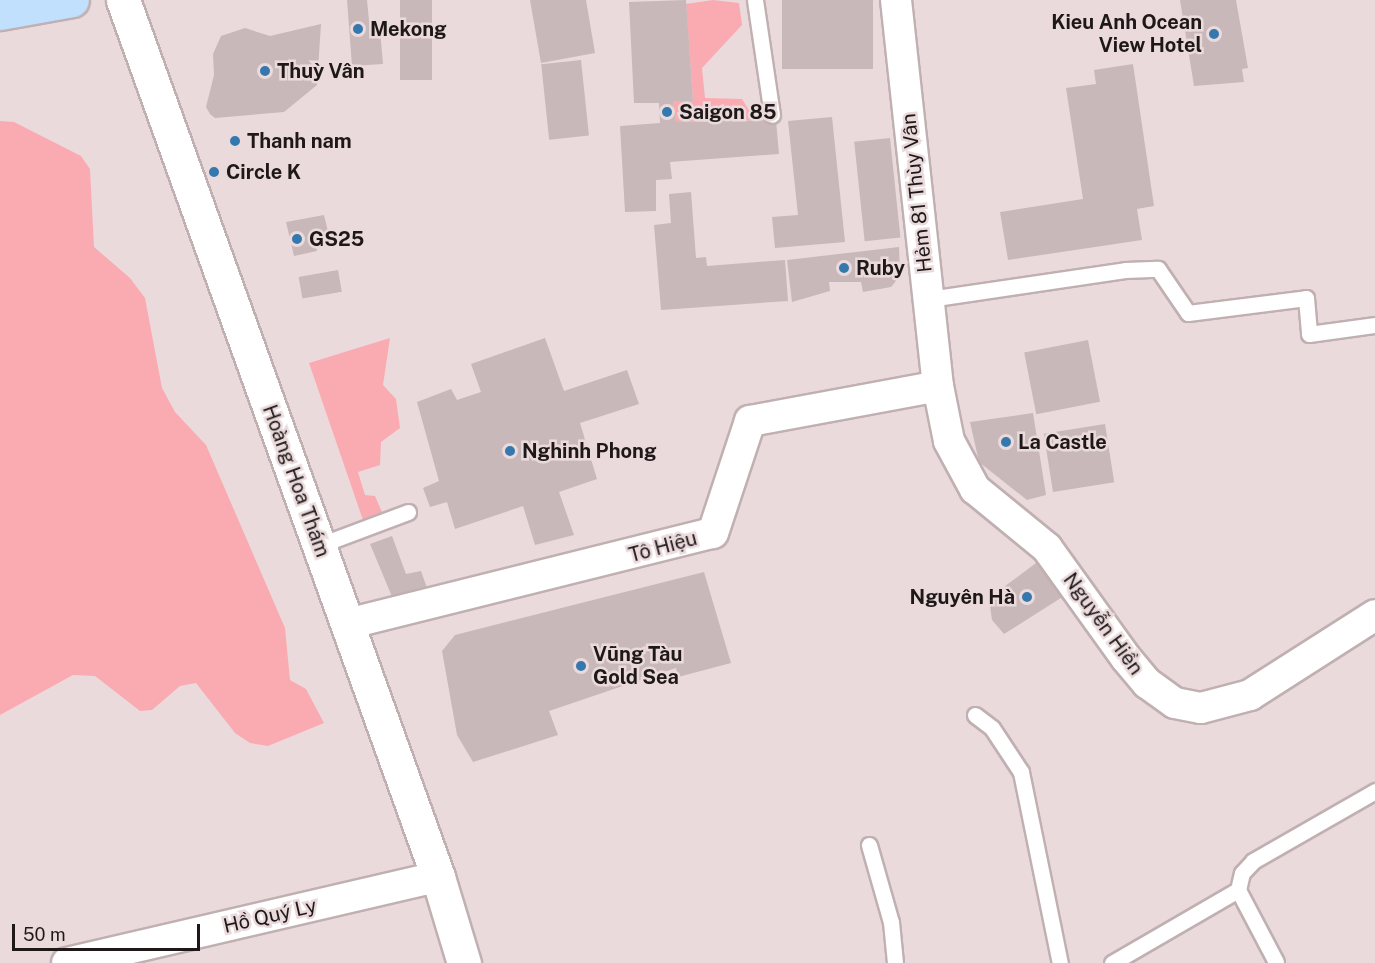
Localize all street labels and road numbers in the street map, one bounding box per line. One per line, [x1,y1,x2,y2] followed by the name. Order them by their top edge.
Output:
[897,112,937,274] street label: Hẻm 81 Thùy Vân
[257,402,335,560] street label: Hoàng Hoa Thám
[626,526,700,568] street label: Tô Hiệu
[1058,568,1148,680] street label: Nguyễn Hiền
[221,894,319,938] street label: Hồ Quý Ly

